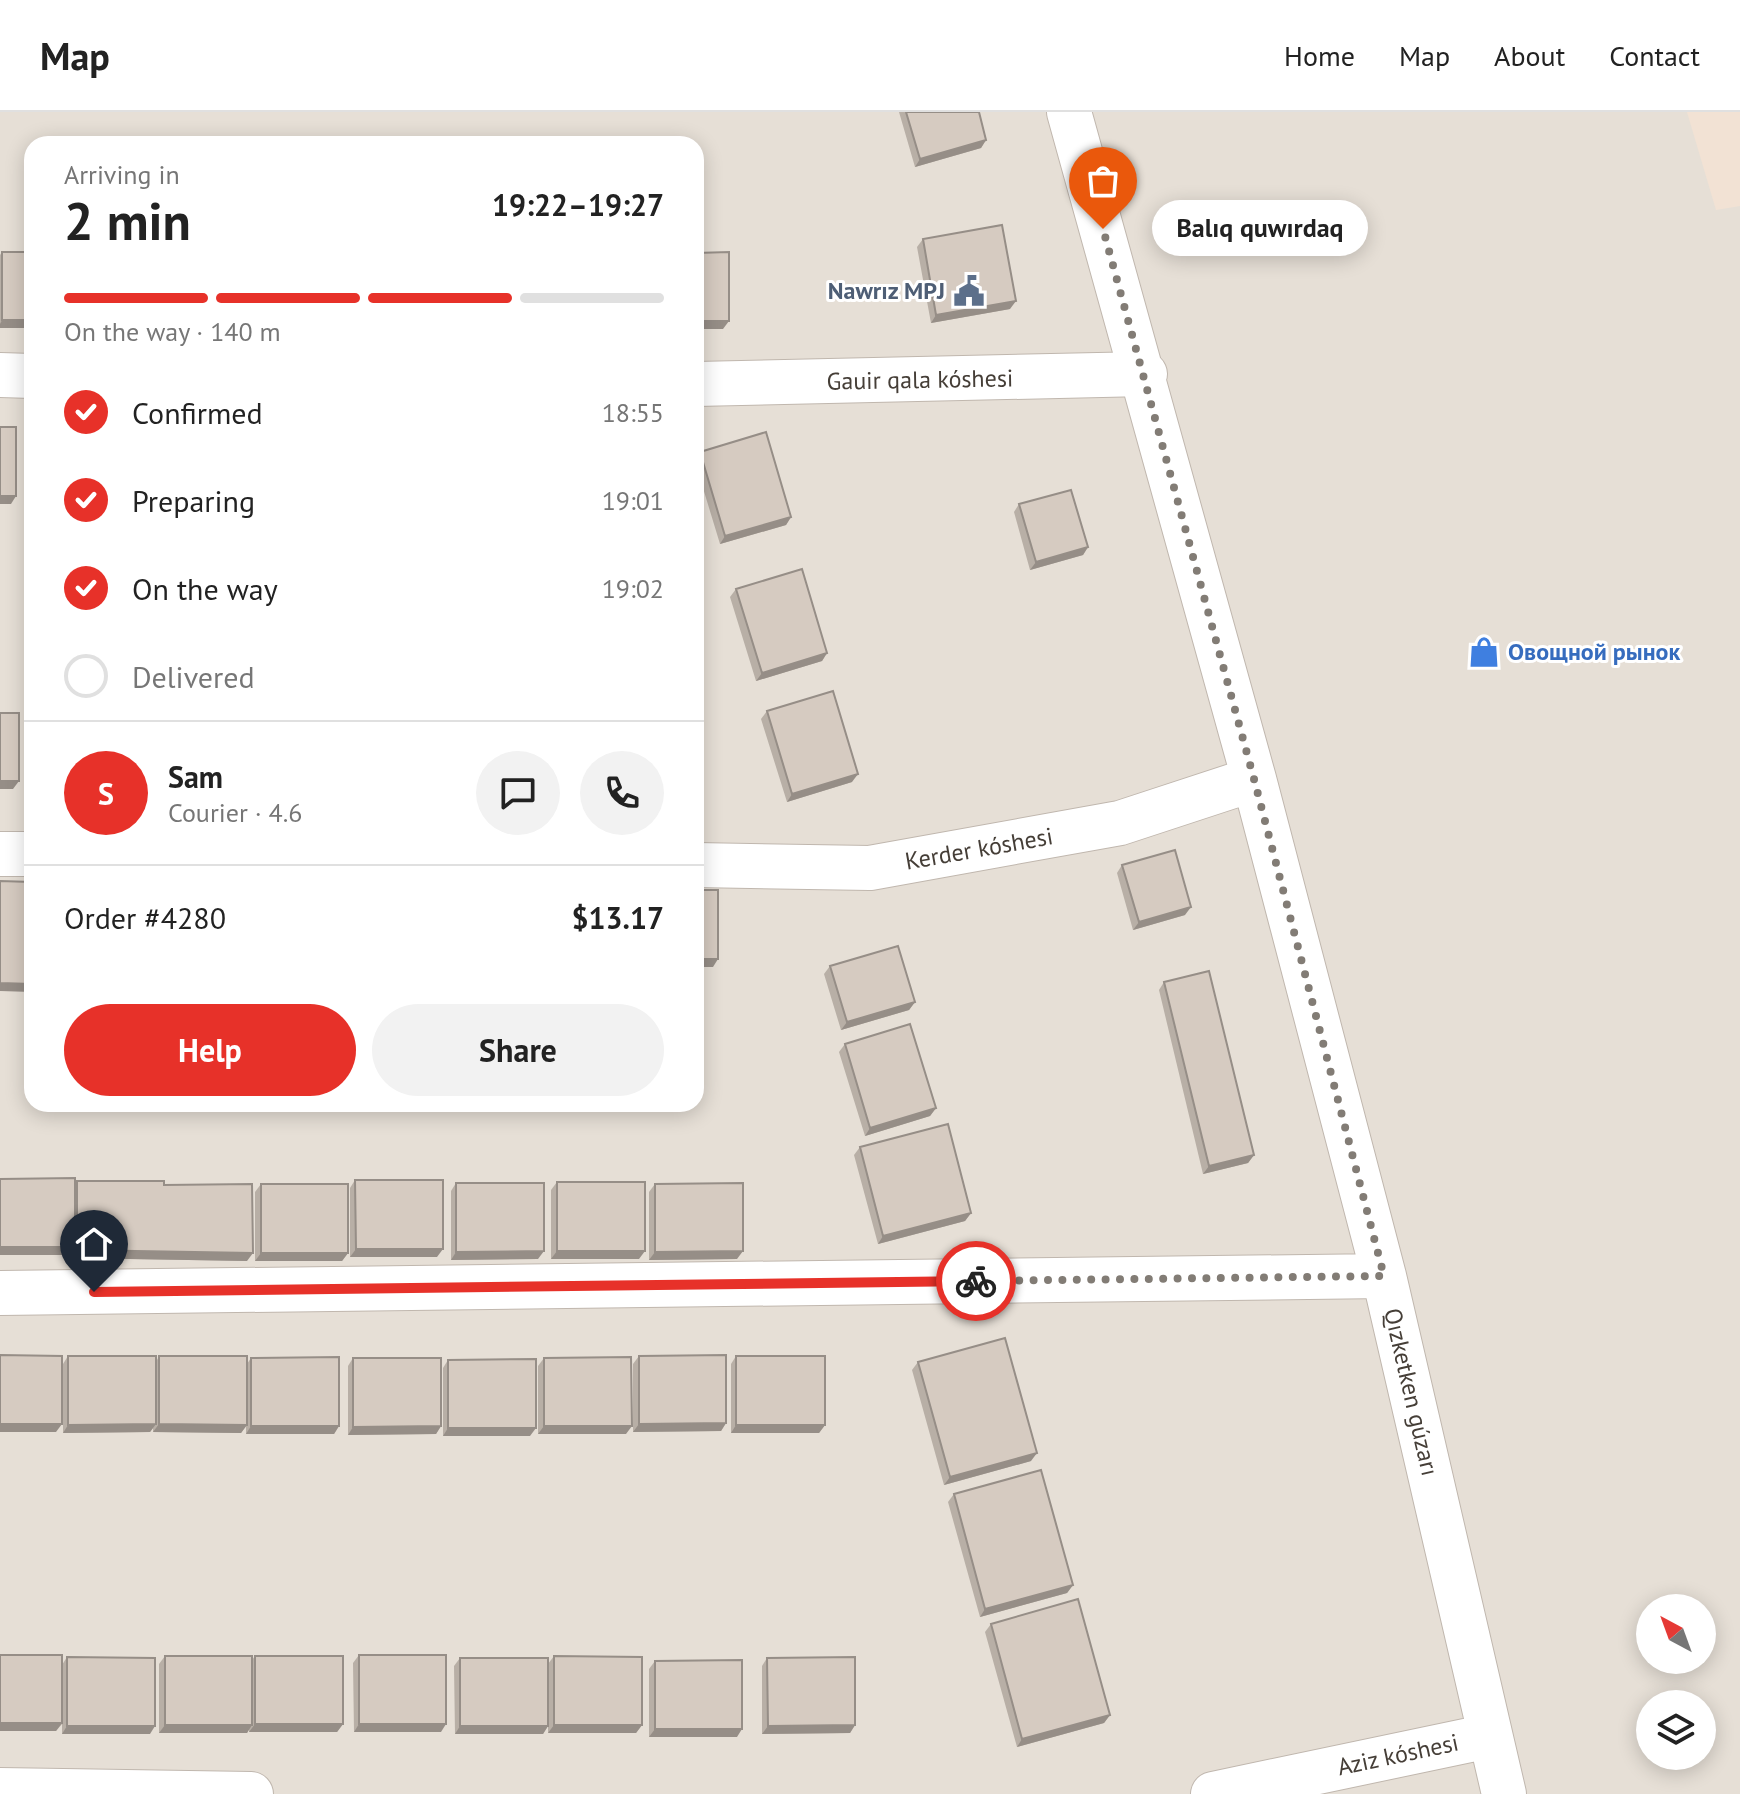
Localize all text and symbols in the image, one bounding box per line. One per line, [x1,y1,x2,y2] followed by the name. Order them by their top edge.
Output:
[40,31,110,80] text: Map
[1284,37,1355,74] text: Home
[1399,37,1450,74] text: Map
[1494,37,1565,74] text: About
[1609,37,1700,74] text: Contact
[1069,147,1137,229] pin
[64,158,180,191] text: Arriving in
[1081,159,1125,203] icon: bag
[492,185,664,224] text: 19:22–19:27
[64,187,191,254] text: 2 min
[1151,201,1367,257] callout: Balıq quwırdaq
[1176,211,1344,244] text: Balıq quwırdaq
[952,274,986,308] public building icon: Nawrız MPJ
[828,275,945,306] place label: Nawrız MPJ
[64,315,281,348] text: On the way · 140 m
[826,362,1014,397] street label: Gauir qala kóshesi
[64,390,108,434] icon: check
[132,393,263,432] text: Confirmed
[602,396,664,429] text: 18:55
[64,478,108,522] icon: check
[132,481,255,520] text: Preparing
[602,484,664,517] text: 19:01
[64,566,108,610] icon: check
[132,569,278,608] text: On the way
[602,572,664,605] text: 19:02
[1467,635,1501,669] shop icon: Овощной рынок
[1508,636,1680,667] place label: Овощной рынок
[132,657,255,696] text: Delivered
[476,751,560,835] button: chat
[580,751,664,835] button: phone
[168,757,223,796] text: Sam
[98,774,114,813] text: S
[168,796,302,829] text: Courier · 4.6
[903,820,1055,877] street label: Kerder kóshesi
[64,898,226,937] text: Order #4280
[572,898,664,937] text: $13.17
[64,1004,356,1096] button: Help
[372,1004,664,1096] button: Share
[60,1210,128,1292] pin
[72,1222,116,1266] icon: home
[936,1241,1016,1321] courier
[954,1259,998,1303] icon: bike
[1377,1305,1446,1479] street label: Qızketken gúzarı
[1636,1594,1716,1674] north arrow
[1636,1594,1716,1770] map controls
[1636,1690,1716,1770] button: layers
[1334,1727,1461,1782] street label: Aziz kóshesi

